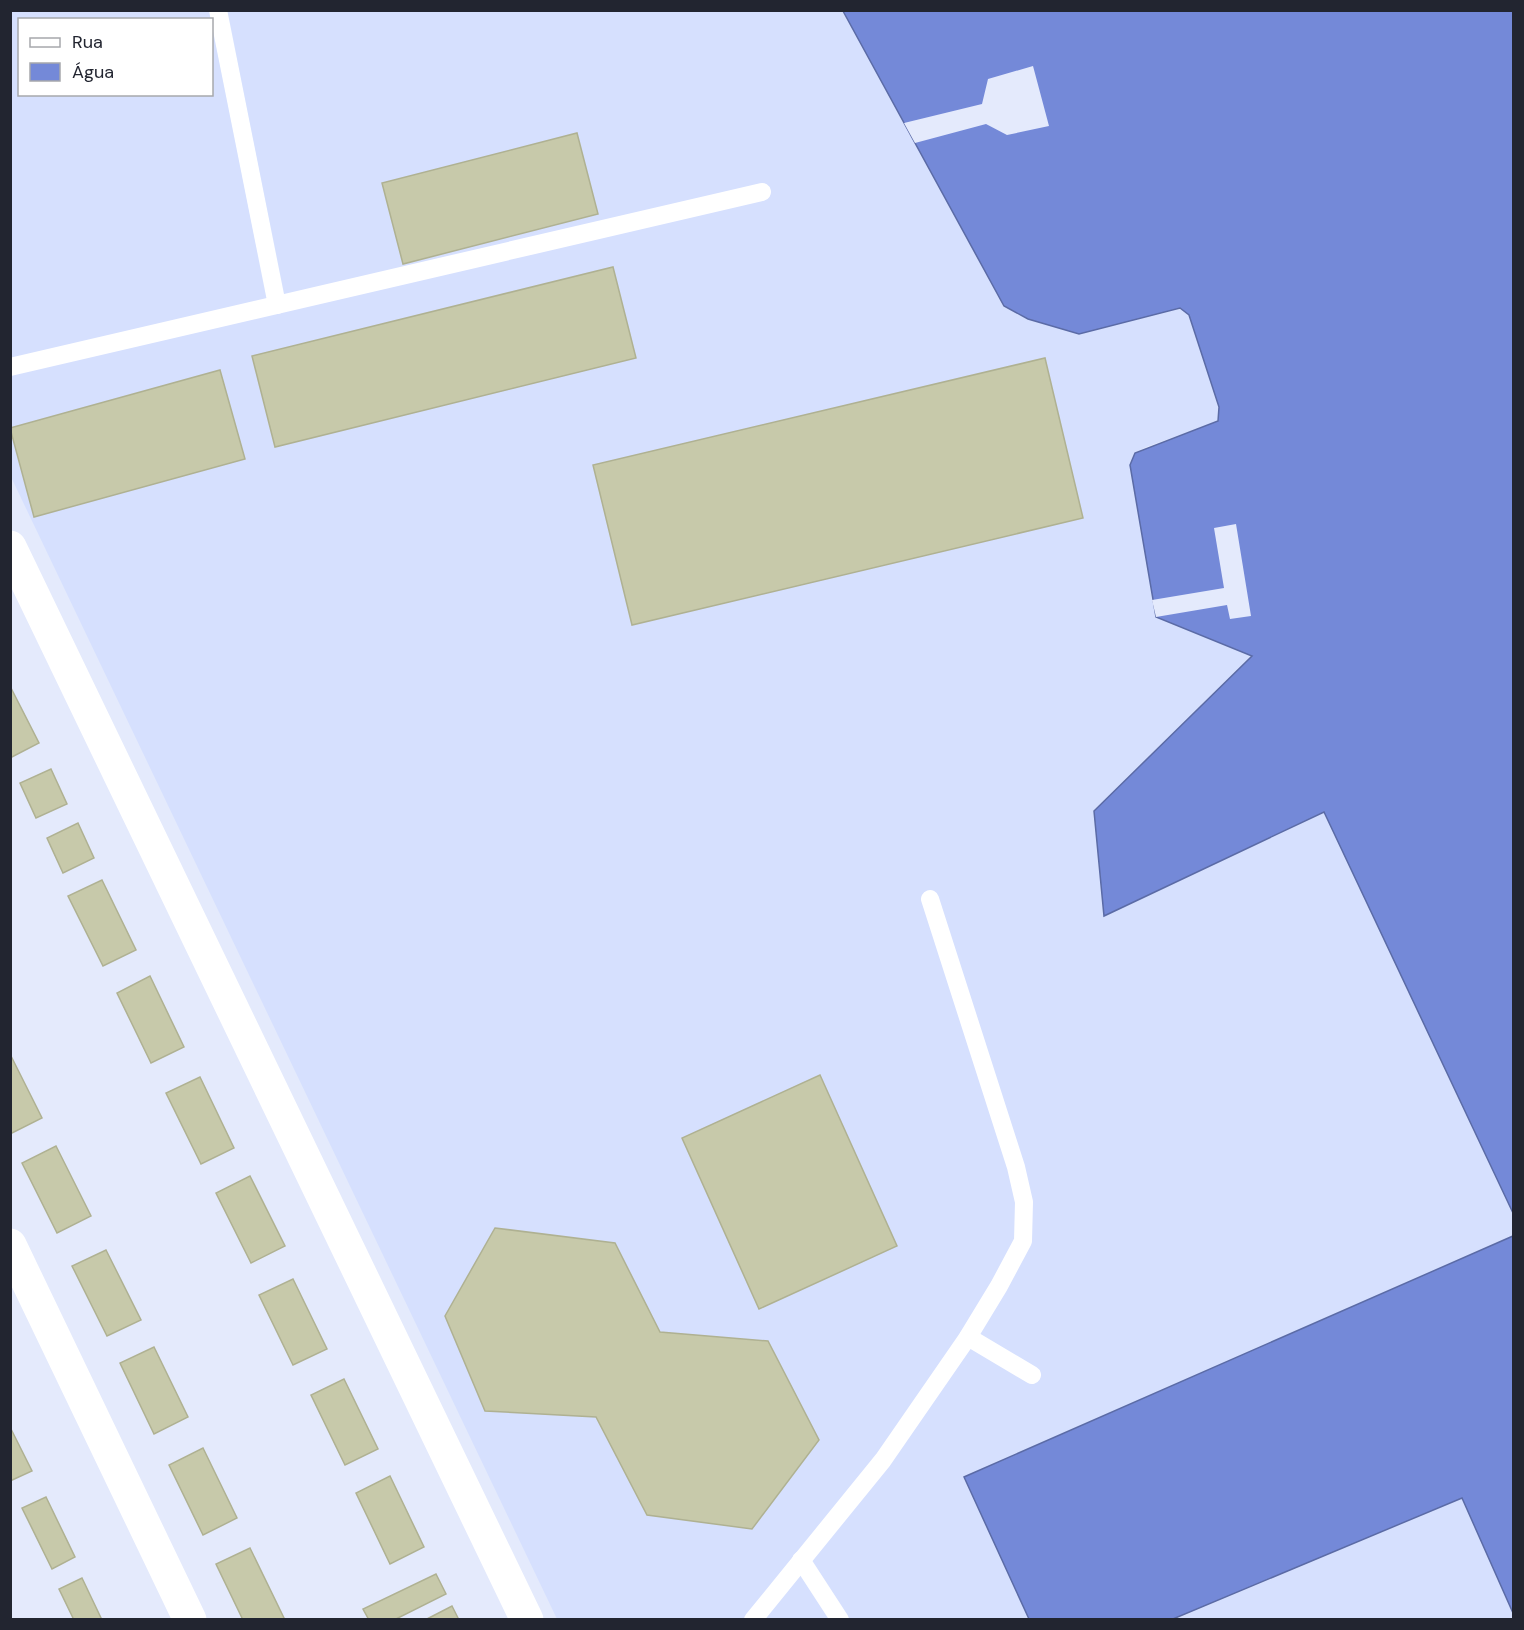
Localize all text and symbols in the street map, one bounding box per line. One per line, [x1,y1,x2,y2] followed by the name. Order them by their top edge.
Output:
[18,18,213,96] legend
[72,30,103,54] text: Rua
[72,60,114,84] text: Água

